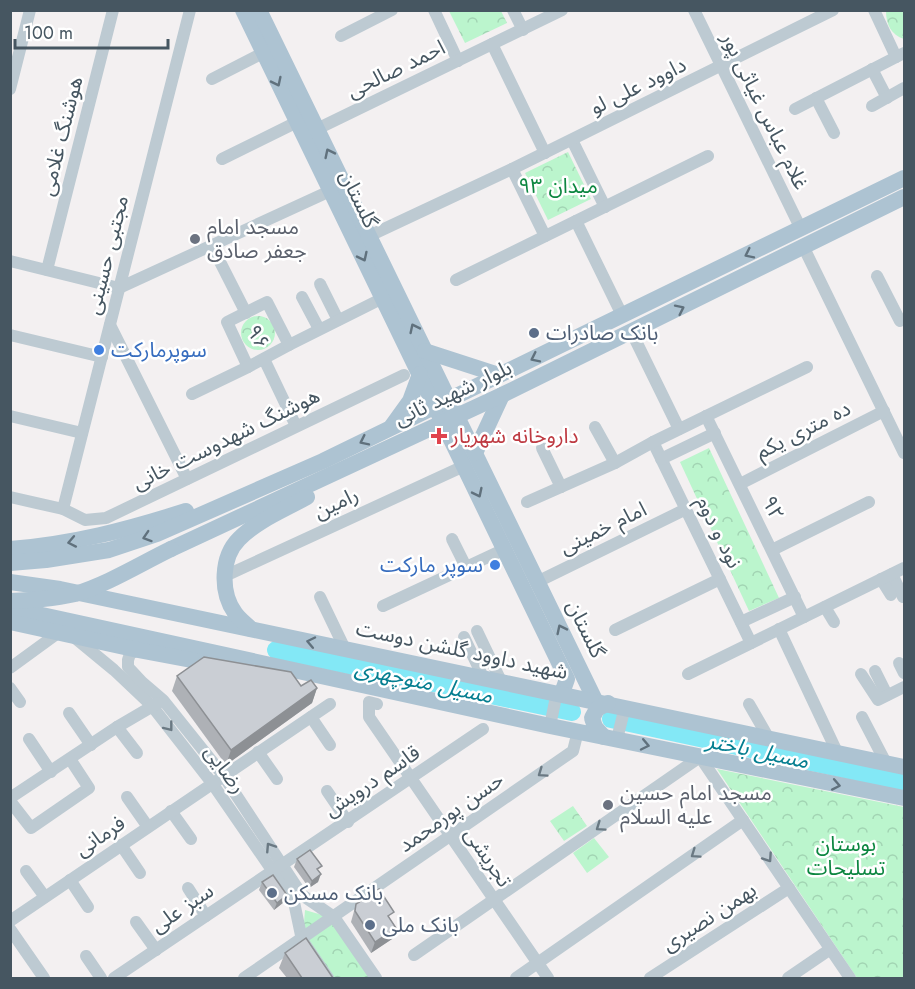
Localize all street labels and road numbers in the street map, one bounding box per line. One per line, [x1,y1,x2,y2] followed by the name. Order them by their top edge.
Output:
[713,26,816,195] street label: غلام عباس غیاثی ‌پور
[342,32,450,106] street label: احمد صالحی
[585,50,691,122] street label: داوود علی لو
[32,73,90,199] street label: هوشنگ غلامی
[332,165,386,233] street label: گلستان
[78,192,136,318] street label: مجتبی حسینی
[239,319,277,355] street label: ۹۶
[389,353,517,433] street label: بلوار شهید ثانی
[127,380,325,498] street label: هوشنگ شهدوست خانی
[750,393,856,467] street label: ده متری یکم
[309,480,363,526] street label: رامین
[688,491,749,574] street label: نود و دوم
[754,491,792,525] street label: ۹۲
[554,494,652,563] street label: امام خمینی
[559,595,613,663] street label: گلستان
[353,613,571,687] street label: شهید داوود گلشن دوست
[197,738,253,800] street label: رضایی
[318,738,426,824] street label: قاسم درویش
[392,765,510,859] street label: حسن پورمحمد
[69,808,131,864] street label: فرمانی
[457,821,519,893] street label: تجریشی
[656,875,762,959] street label: بهمن نصیری
[144,876,220,940] street label: سبز علی

